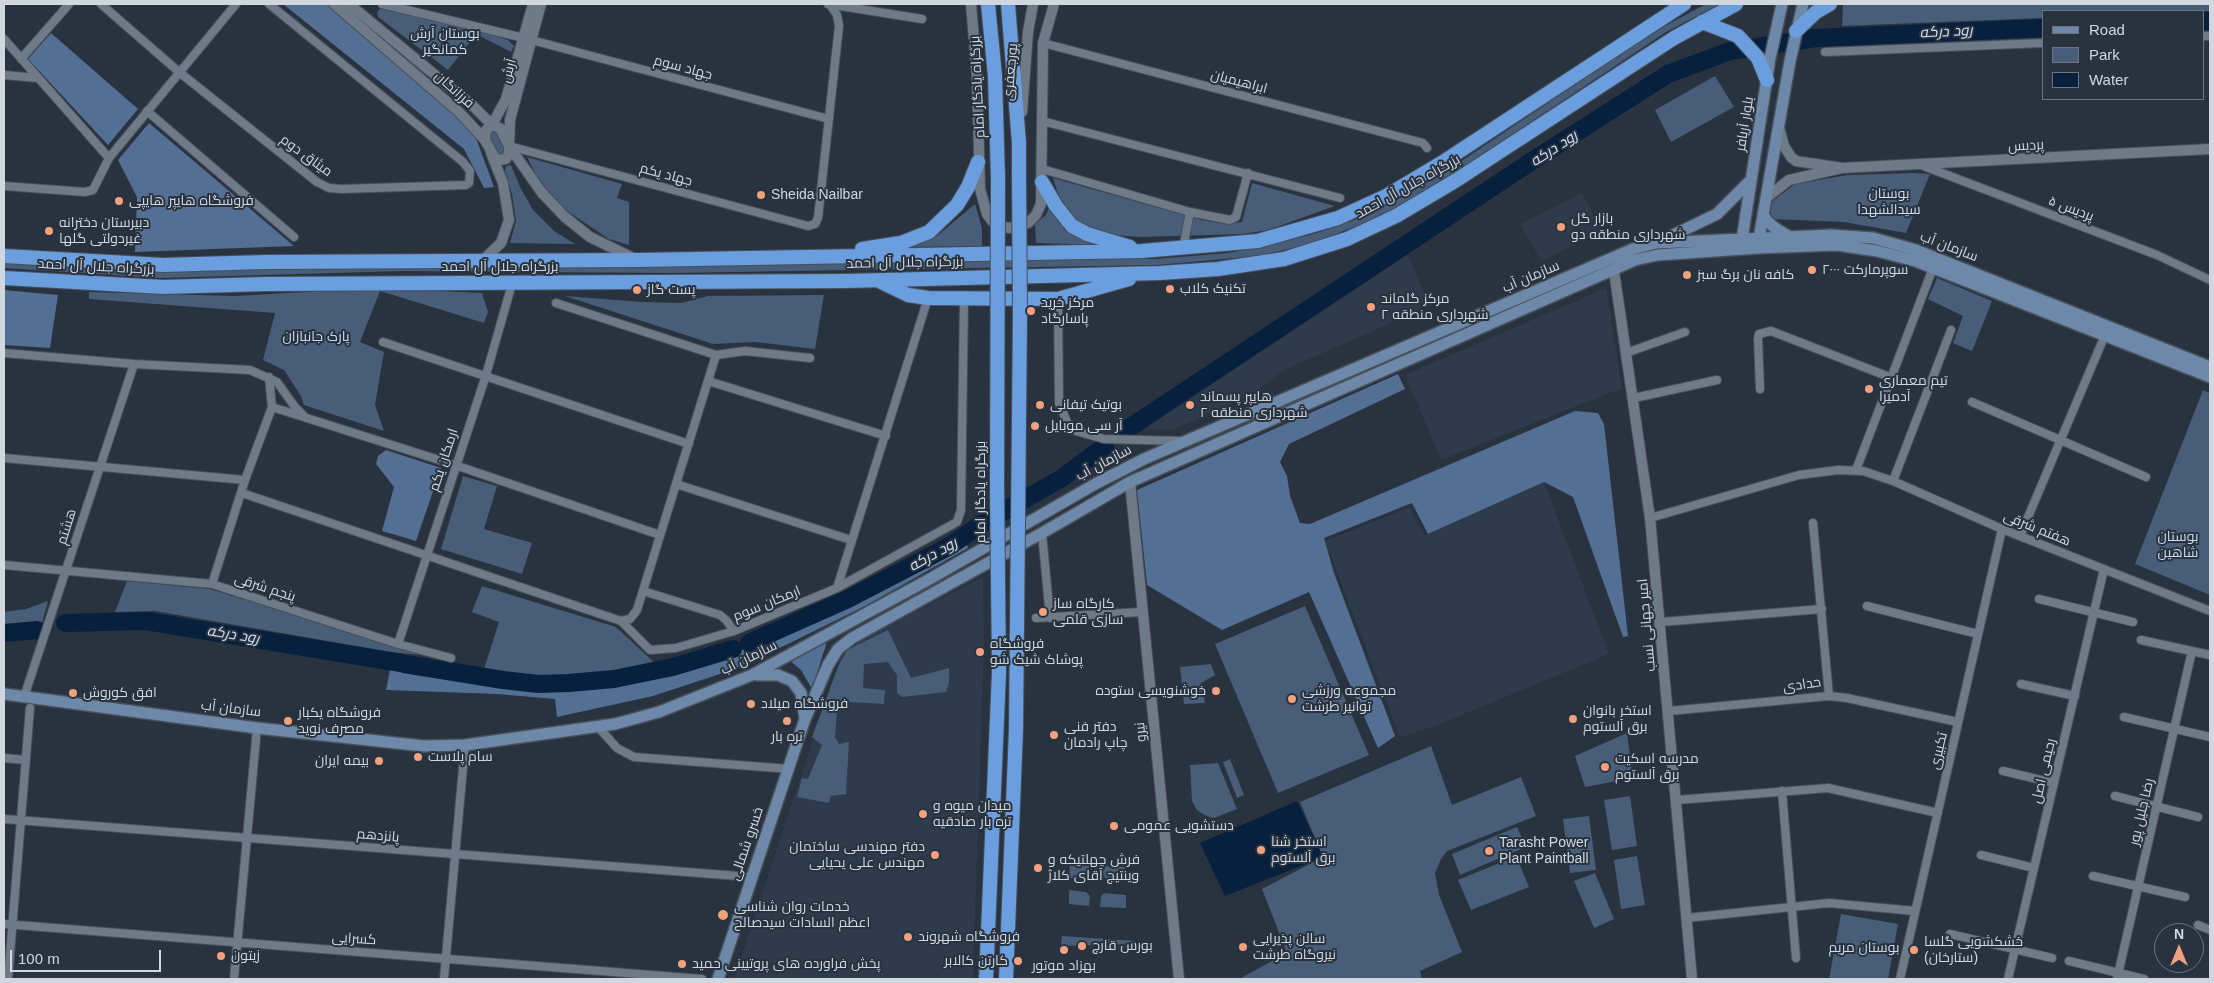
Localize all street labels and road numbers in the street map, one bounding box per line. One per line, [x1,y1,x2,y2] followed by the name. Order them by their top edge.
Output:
[967,35,989,139] street label: بزرگراه یادگار امام
[1000,42,1022,102] street label: پورجعفری
[652,52,714,84] street label: جهاد سوم
[498,57,520,85] street label: آرش
[1209,66,1269,98] street label: ابراهیمیان
[431,68,477,112] street label: فرزانگان
[1732,95,1758,153] street label: بلوار آریافر
[277,131,335,181] street label: میثاق دوم
[2008,137,2044,155] street label: پردیس
[1353,151,1463,223] street label: بزرگراه جلال آل احمد
[638,160,694,190] street label: جهاد یکم
[2046,193,2096,225] street label: پردیس ۵
[1918,228,1980,266] street label: سازمان آب
[846,254,964,272] street label: بزرگراه جلال آل احمد
[37,256,155,278] street label: بزرگراه جلال آل احمد
[1500,257,1562,297] street label: سازمان آب
[442,259,558,275] street label: بزرگراه جلال آل احمد
[426,426,462,494] street label: ارمکان یکم
[973,441,989,543] street label: بزرگراه یادگار امام
[1073,441,1135,485] street label: سازمان آب
[54,507,80,547] street label: هشتم
[2001,508,2073,550] street label: هفتم شرقی
[232,570,298,606] street label: پنجم شرقی
[1635,578,1659,672] street label: امیر جهانی نسب
[731,583,803,625] street label: ارمکان سوم
[718,637,780,679] street label: سازمان آب
[1782,674,1822,696] street label: حدادی
[200,697,262,721] street label: سازمان آب
[1132,721,1150,743] street label: نیرو
[1927,731,1951,771] street label: تکبیری
[2028,737,2060,805] street label: رحیمی اصل
[2126,777,2158,847] street label: رضا جلیل پور
[727,805,767,883] street label: خسرو شمالی
[356,826,400,846] street label: پانزدهم
[331,929,377,949] street label: کسرایی

